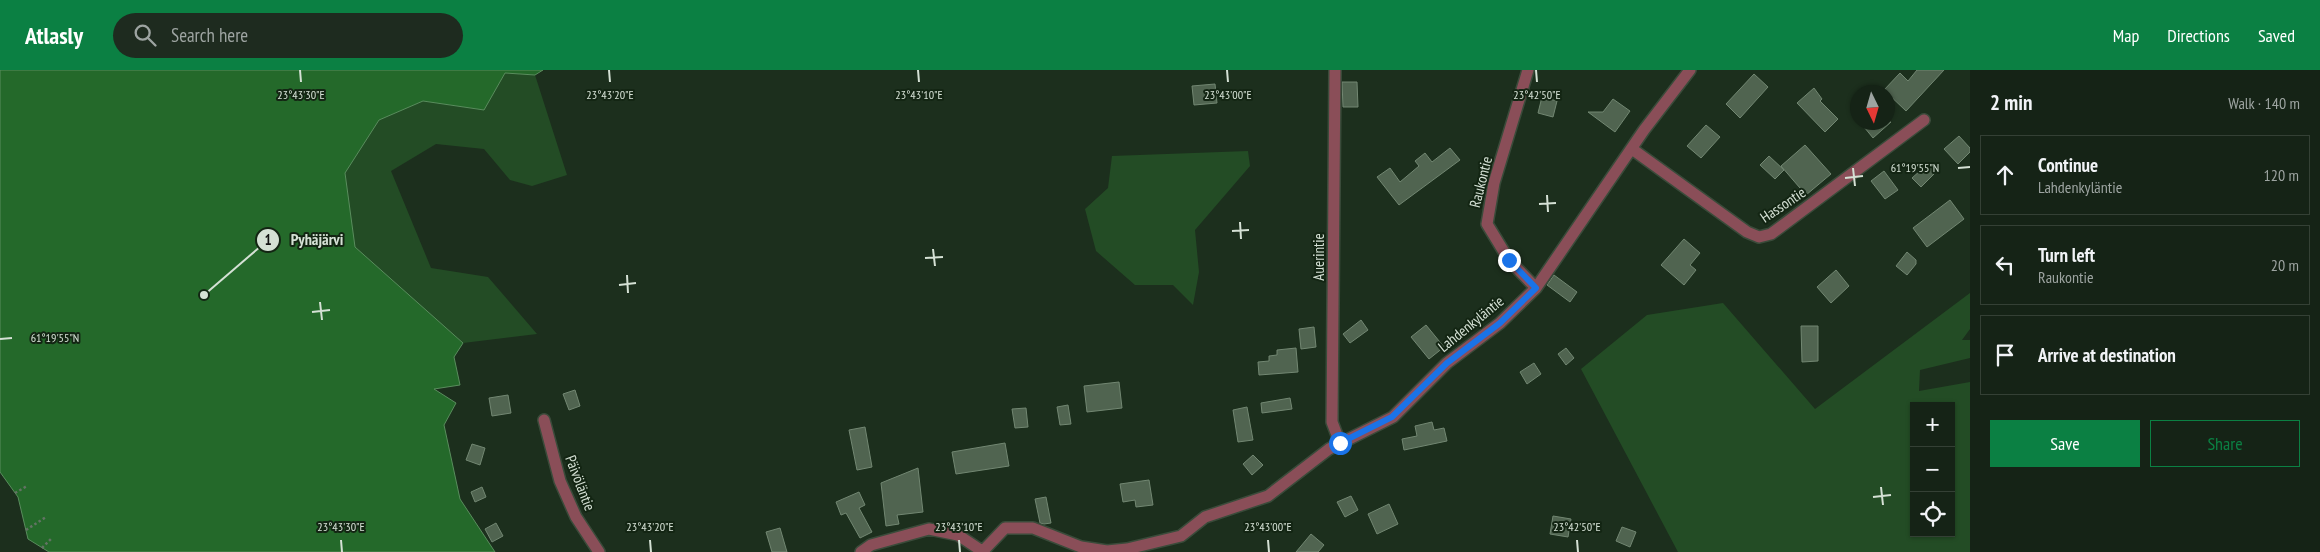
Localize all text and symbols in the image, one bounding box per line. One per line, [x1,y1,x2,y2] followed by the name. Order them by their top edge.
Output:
[113,13,463,58] search box
[25,20,83,51] text: Atlasly
[131,21,159,49] icon: search
[171,23,248,47] text: Search here
[2113,24,2139,47] text: Map
[2167,24,2230,47] text: Directions
[2258,24,2295,47] text: Saved
[1850,85,1895,130] north arrow
[277,87,325,102] text: 23°43'30"E
[586,87,634,102] text: 23°43'20"E
[895,87,943,102] text: 23°43'10"E
[1204,87,1252,102] text: 23°43'00"E
[1513,87,1561,102] text: 23°42'50"E
[1990,89,2032,116] text: 2 min
[2228,93,2300,113] text: Walk · 140 m
[2038,153,2098,177] text: Continue
[1465,154,1496,209] street label: Raukontie
[1891,160,1939,175] text: 61°19'55"N
[1991,161,2019,189] icon: ahead
[2264,165,2299,185] text: 120 m
[2038,177,2122,197] text: Lahdenkyläntie
[1756,182,1809,227] street label: Hassontie
[255,224,353,255] callout: Pyhäjärvi
[291,229,344,249] text: Pyhäjärvi
[264,230,272,249] text: 1
[1309,233,1328,281] street label: Auerintie
[2038,243,2095,267] text: Turn left
[1498,249,1521,272] route end
[1991,251,2019,279] icon: left
[2271,255,2299,275] text: 20 m
[2038,267,2094,287] text: Raukontie
[1434,291,1507,356] street label: Lahdenkyläntie
[31,330,79,345] text: 61°19'55"N
[1991,341,2019,369] icon: arrive
[2038,343,2176,367] text: Arrive at destination
[1910,402,1955,537] map controls
[1910,402,1955,447] button: +
[1990,420,2140,467] button: Save
[2150,420,2300,467] button: Share
[1329,432,1352,455] route start
[1910,447,1955,492] button: −
[561,452,600,513] street label: Päivöläntie
[1910,492,1955,537] button: locate
[317,519,365,534] text: 23°43'30"E
[626,519,674,534] text: 23°43'20"E
[935,519,983,534] text: 23°43'10"E
[1244,519,1292,534] text: 23°43'00"E
[1553,519,1601,534] text: 23°42'50"E

